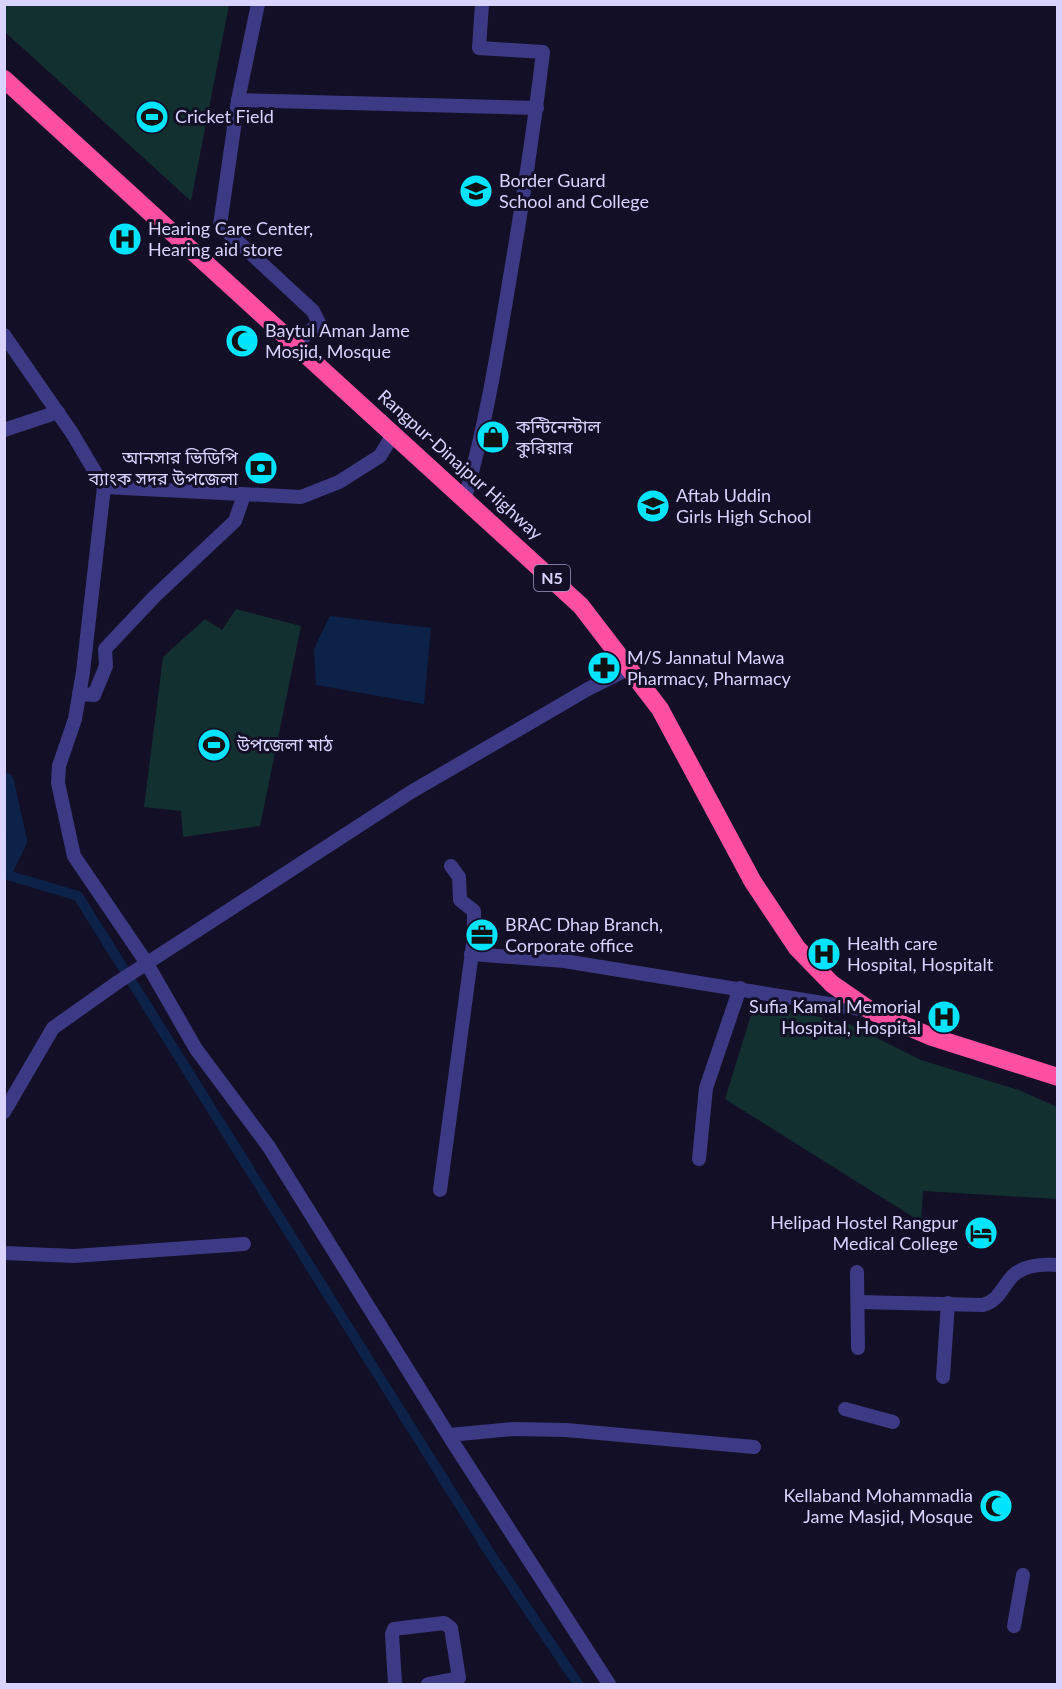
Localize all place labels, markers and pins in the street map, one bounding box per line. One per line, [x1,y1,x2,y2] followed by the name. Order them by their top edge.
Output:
[134,99,170,135] sports icon: Cricket Field
[175,105,274,127] place label: Cricket Field
[499,169,649,212] place label: Border Guard School and College
[458,173,494,209] school or university icon: Border Guard School and College
[148,217,313,260] place label: Hearing Care Center, Hearing aid store
[107,221,143,257] hospital icon: Hearing Care Center, Hearing aid store
[265,319,410,362] place label: Baytul Aman Jame Mosjid, Mosque
[224,323,260,359] mosque icon: Baytul Aman Jame Mosjid, Mosque
[515,415,601,459] place label: কন্টিনেন্টাল কুরিয়ার
[475,419,511,455] shop icon: কন্টিনেন্টাল কুরিয়ার
[87,446,239,489] place label: আনসার ভিডিপি ব্যাংক সদর উপজেলা
[243,450,279,486] bank icon: আনসার ভিডিপি ব্যাংক সদর উপজেলা
[676,484,812,527] place label: Aftab Uddin Girls High School
[635,488,671,524] school or university icon: Aftab Uddin Girls High School
[627,646,792,689] place label: M/S Jannatul Mawa Pharmacy, Pharmacy
[586,650,622,686] pharmacy icon: M/S Jannatul Mawa Pharmacy, Pharmacy
[196,727,232,763] sports icon: উপজেলা মাঠ
[236,733,333,755] place label: উপজেলা মাঠ
[505,913,663,956] place label: BRAC Dhap Branch, Corporate office
[464,917,500,953] office icon: BRAC Dhap Branch, Corporate office
[847,932,994,975] place label: Health care Hospital, Hospitalt
[806,936,842,972] hospital icon: Health care Hospital, Hospitalt
[749,995,921,1038] place label: Sufia Kamal Memorial Hospital, Hospital
[926,999,962,1035] hospital icon: Sufia Kamal Memorial Hospital, Hospital
[770,1211,958,1254] place label: Helipad Hostel Rangpur Medical College
[963,1215,999,1251] hotel icon: Helipad Hostel Rangpur Medical College
[784,1484,973,1527] place label: Kellaband Mohammadia Jame Masjid, Mosque
[978,1488,1014,1524] mosque icon: Kellaband Mohammadia Jame Masjid, Mosque

